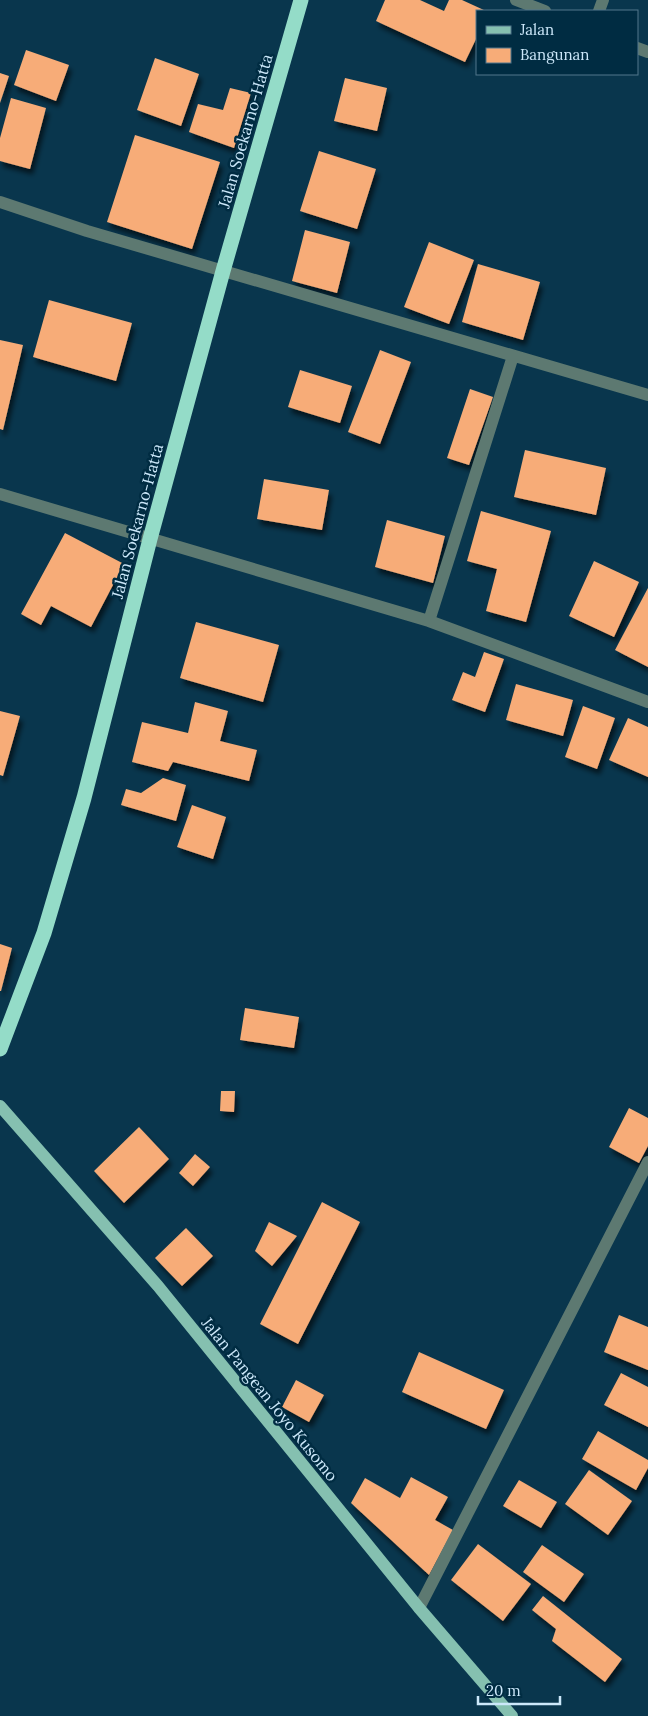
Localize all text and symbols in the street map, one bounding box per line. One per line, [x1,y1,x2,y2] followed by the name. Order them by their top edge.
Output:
[476,10,638,75] legend
[519,20,554,39] text: Jalan
[520,45,589,64] text: Bangunan
[213,52,277,211] street label: Jalan Soekarno-Hatta
[106,441,167,602] street label: Jalan Soekarno-Hatta
[197,1312,342,1485] street label: Jalan Pangean Joyo Kusomo
[478,1674,560,1706] scale bar
[486,1681,521,1700] text: 20 m

